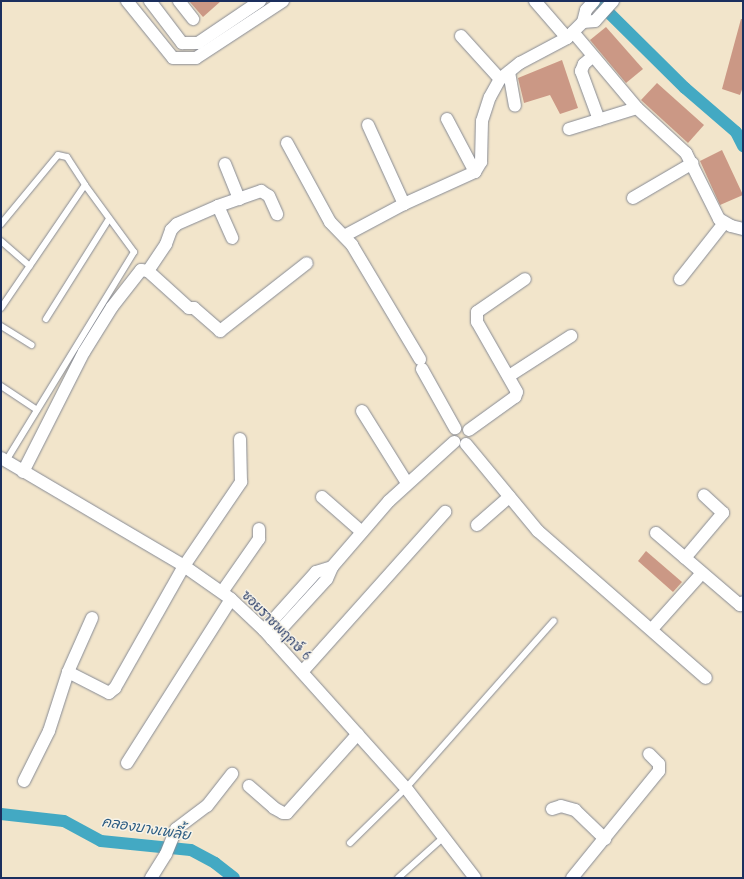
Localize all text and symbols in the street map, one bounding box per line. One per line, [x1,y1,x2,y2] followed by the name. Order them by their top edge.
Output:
[238,588,314,664] street label: ซอยราชพฤกษ์ 6
[101,814,191,844] water label: คลองบางเพลี้ย

